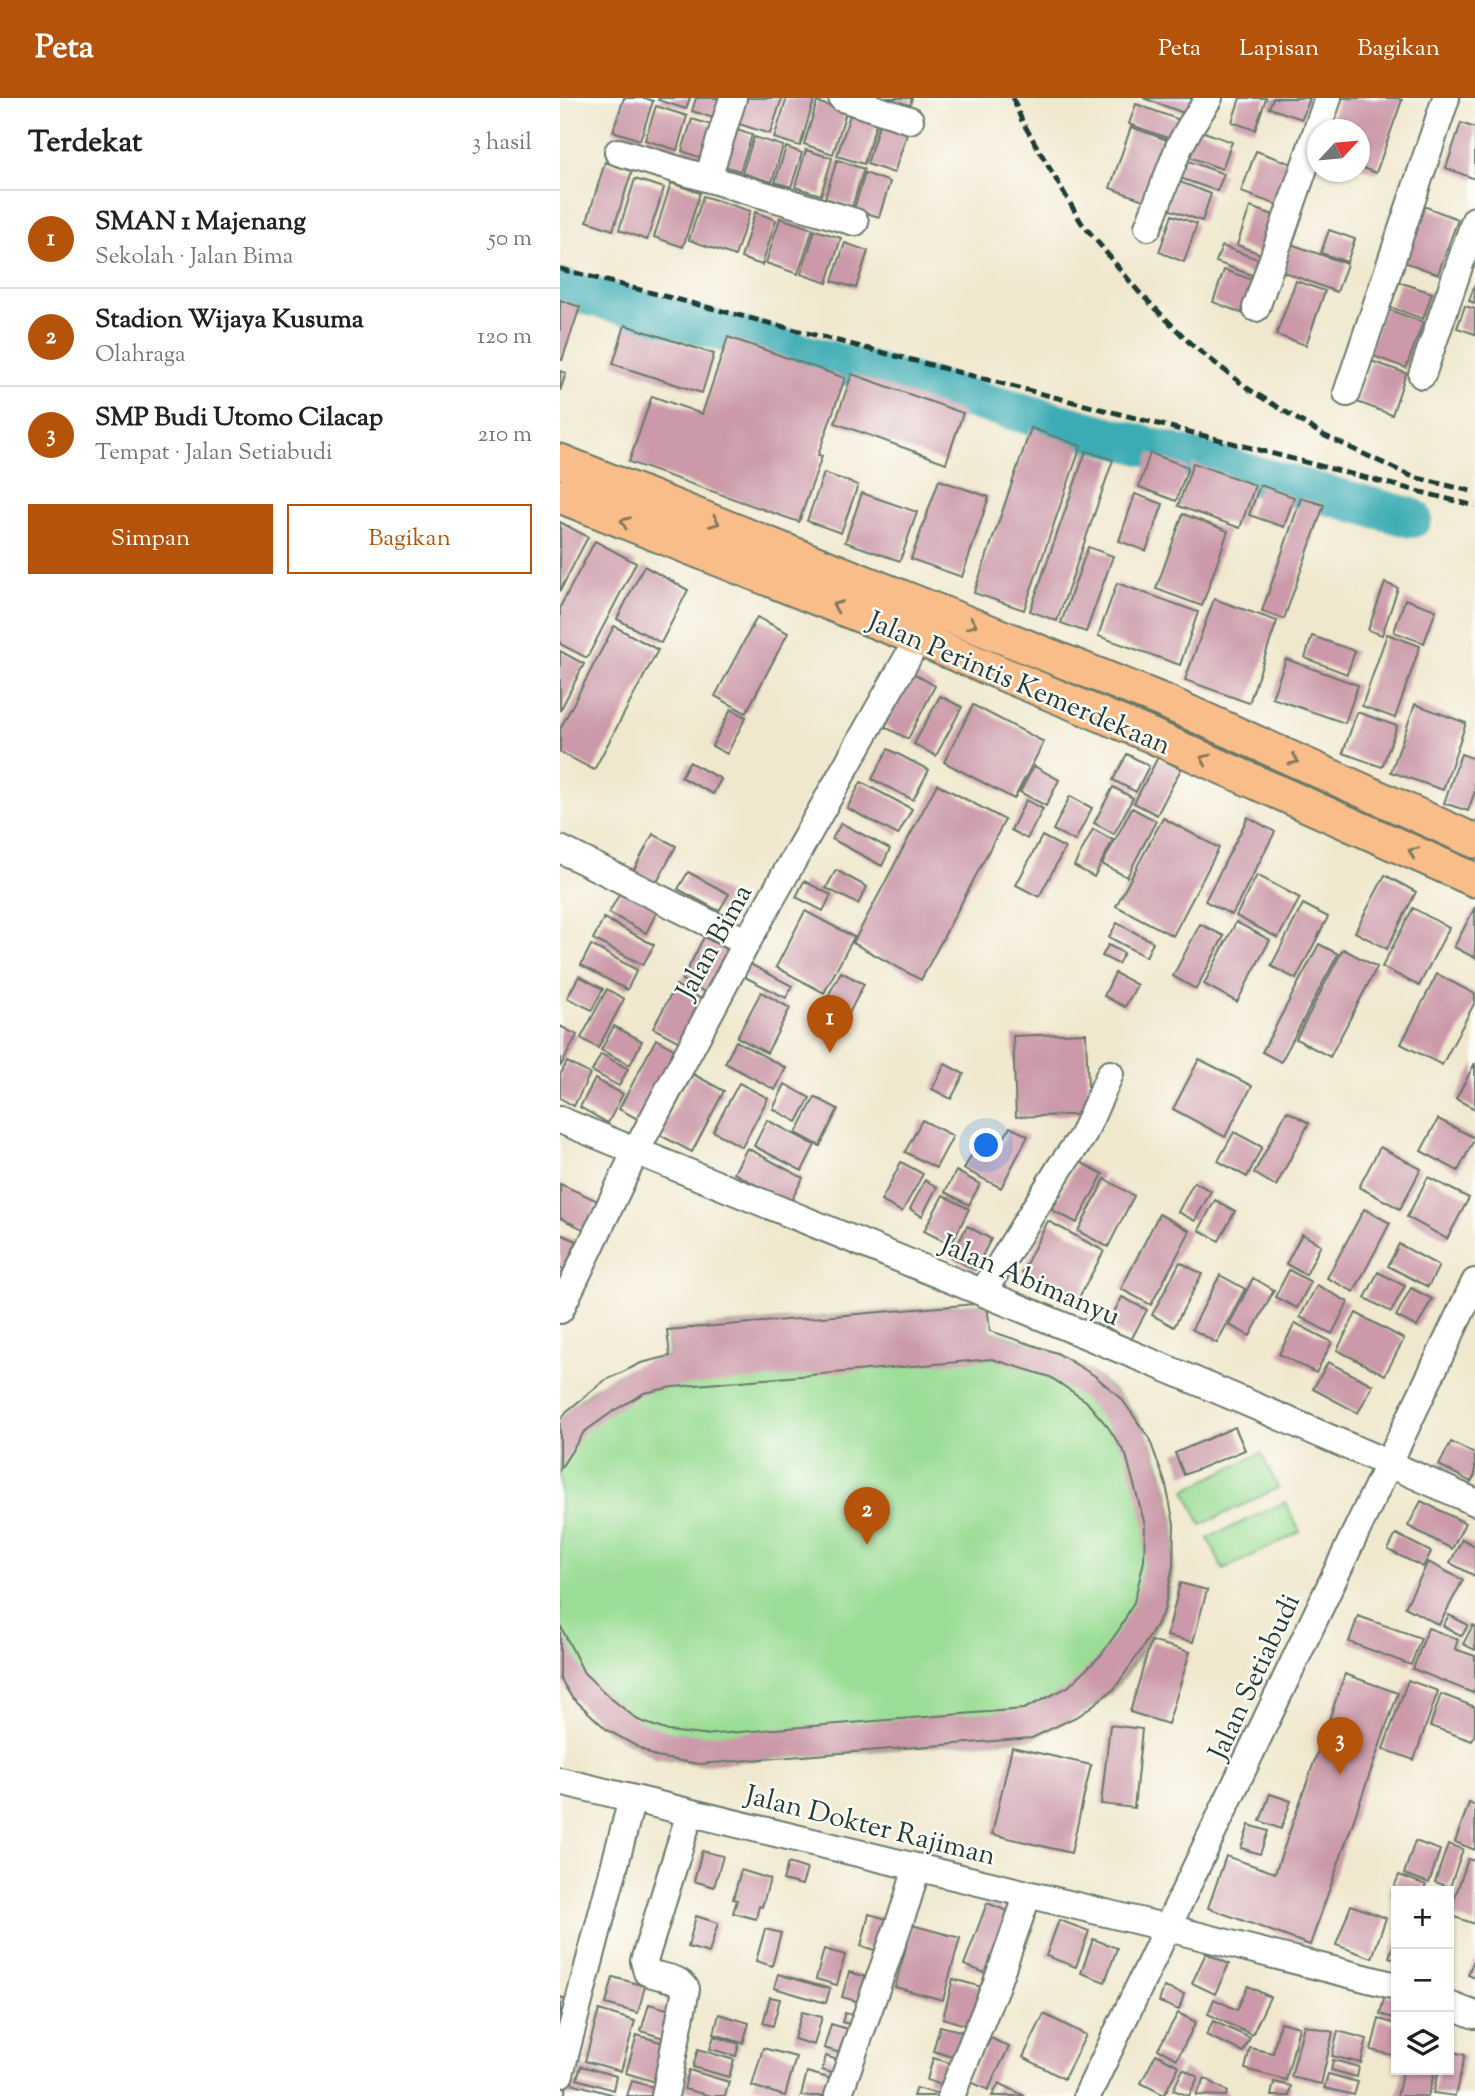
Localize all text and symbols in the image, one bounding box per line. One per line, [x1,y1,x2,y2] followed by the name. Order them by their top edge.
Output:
[35,25,94,73] text: Peta
[1158,32,1201,66] text: Peta
[1239,32,1319,66] text: Lapisan
[1357,32,1440,66] text: Bagikan
[1307,119,1370,182] north arrow
[28,122,142,165] text: Terdekat
[472,127,532,160] text: 3 hasil
[95,204,306,241] text: SMAN 1 Majenang
[47,223,55,256] text: 1
[488,223,532,256] text: 50 m
[95,241,293,274] text: Sekolah · Jalan Bima
[95,302,364,339] text: Stadion Wijaya Kusuma
[46,321,56,354] text: 2
[477,321,532,354] text: 120 m
[95,339,186,372] text: Olahraga
[95,400,383,437] text: SMP Budi Utomo Cilacap
[46,419,56,452] text: 3
[478,419,532,452] text: 210 m
[95,437,332,470] text: Tempat · Jalan Setiabudi
[28,504,273,574] button: Simpan
[287,504,532,574] button: Bagikan
[708,514,720,528] one-way arrow
[620,516,632,530] one-way arrow
[831,601,843,615] one-way arrow
[859,602,1177,767] street label: Jalan Perintis Kemerdekaan
[965,615,977,629] one-way arrow
[1287,752,1299,766] one-way arrow
[1200,753,1212,767] one-way arrow
[1408,846,1420,860] one-way arrow
[667,878,764,1009] street label: Jalan Bima
[807,995,853,1053] pin: 1
[969,1128,1003,1162] your location
[932,1225,1126,1338] street label: Jalan Abimanyu
[844,1487,890,1545] pin: 2
[1199,1588,1312,1769] street label: Jalan Setiabudi
[1317,1717,1363,1775] pin: 3
[739,1776,1000,1877] street label: Jalan Dokter Rajiman
[1391,1886,1454,2075] map controls
[1391,1886,1454,1949] button: +
[1391,1949,1454,2012] button: −
[1391,2012,1454,2075] button: layers

